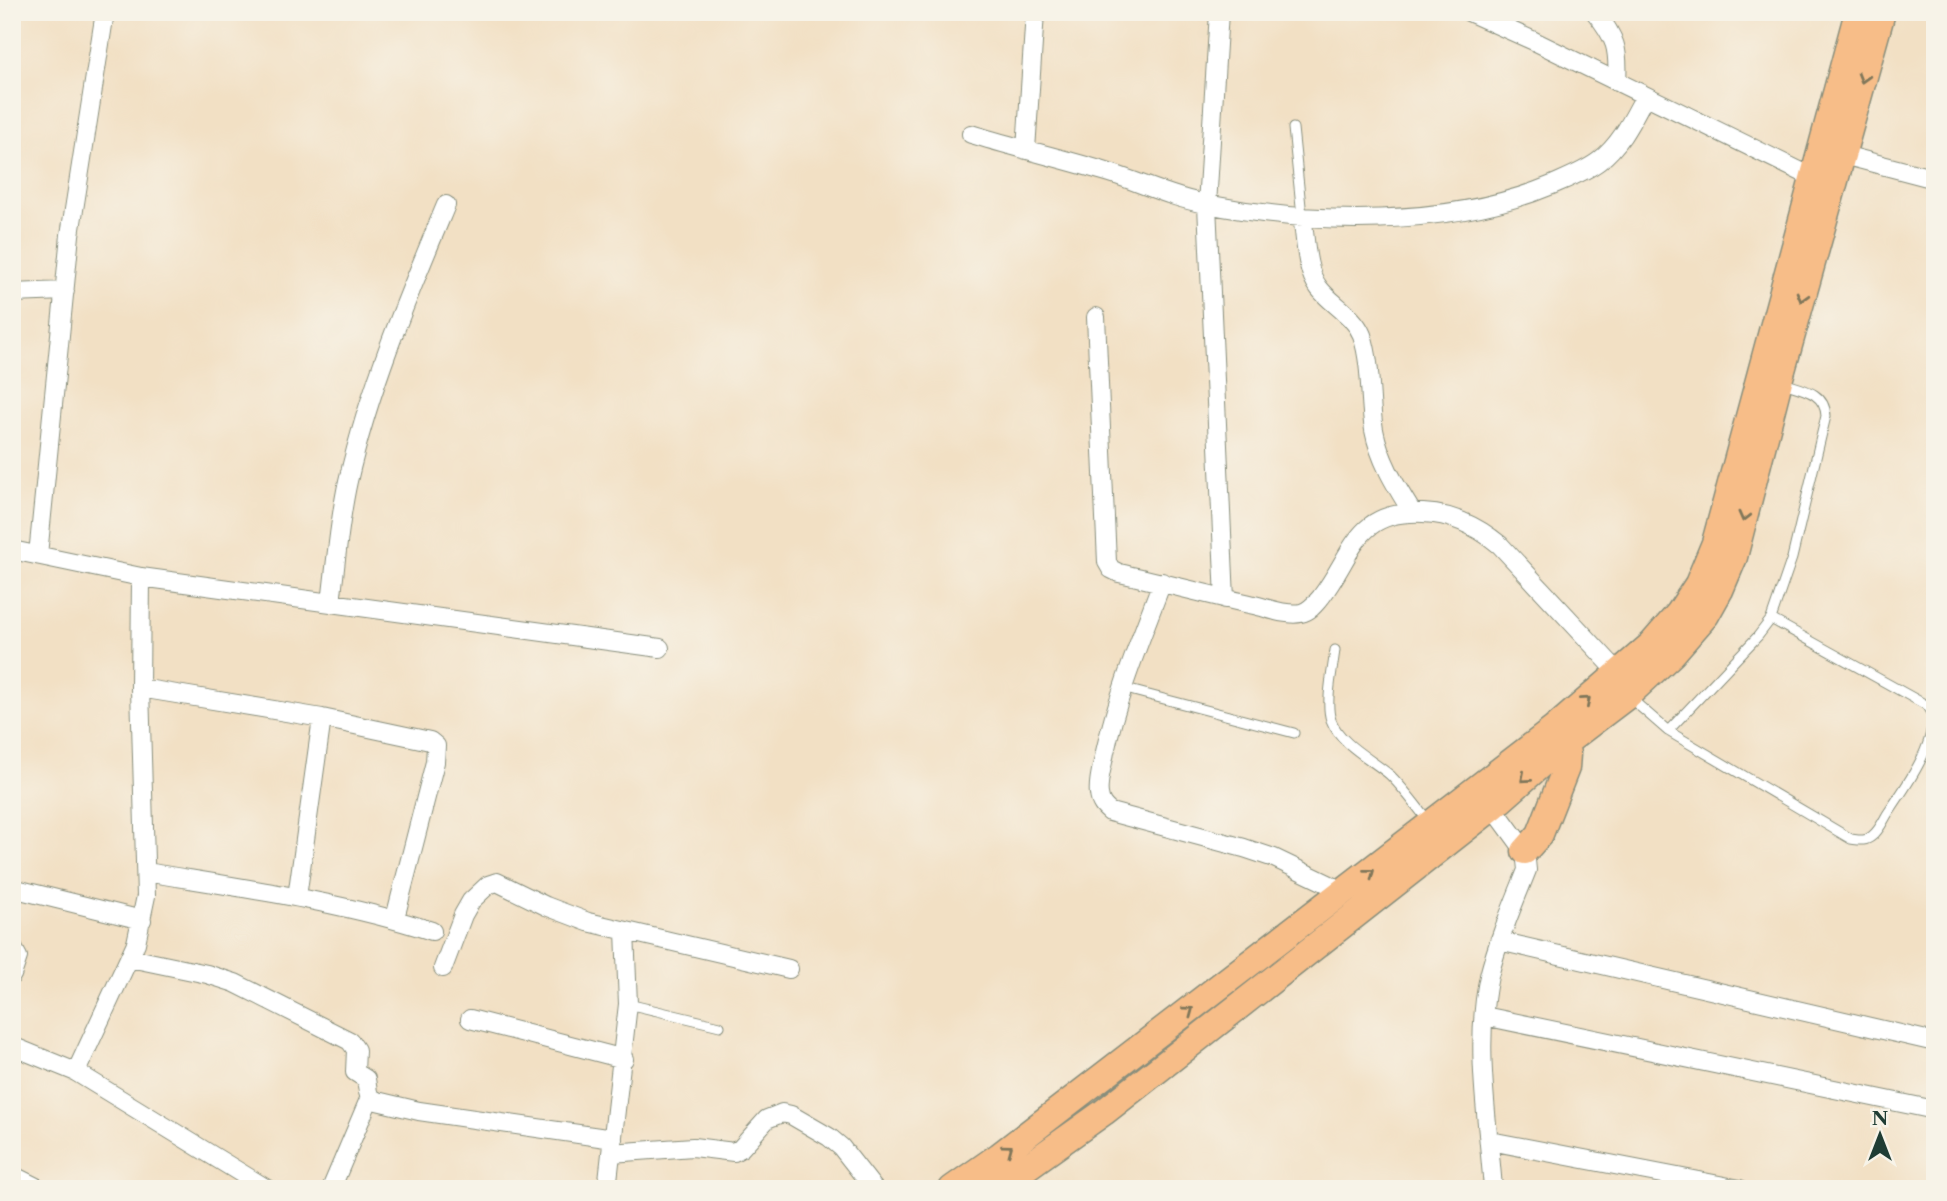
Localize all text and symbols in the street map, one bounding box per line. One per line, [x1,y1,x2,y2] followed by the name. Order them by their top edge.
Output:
[1857,72,1872,84] one-way arrow
[1796,291,1811,303] one-way arrow
[1738,511,1752,523] one-way arrow
[1578,697,1591,709] one-way arrow
[1520,770,1533,782] one-way arrow
[1361,869,1374,881] one-way arrow
[1181,1007,1194,1020] one-way arrow
[1846,1100,1916,1170] north arrow
[1872,1107,1888,1130] text: N
[1000,1145,1013,1158] one-way arrow

